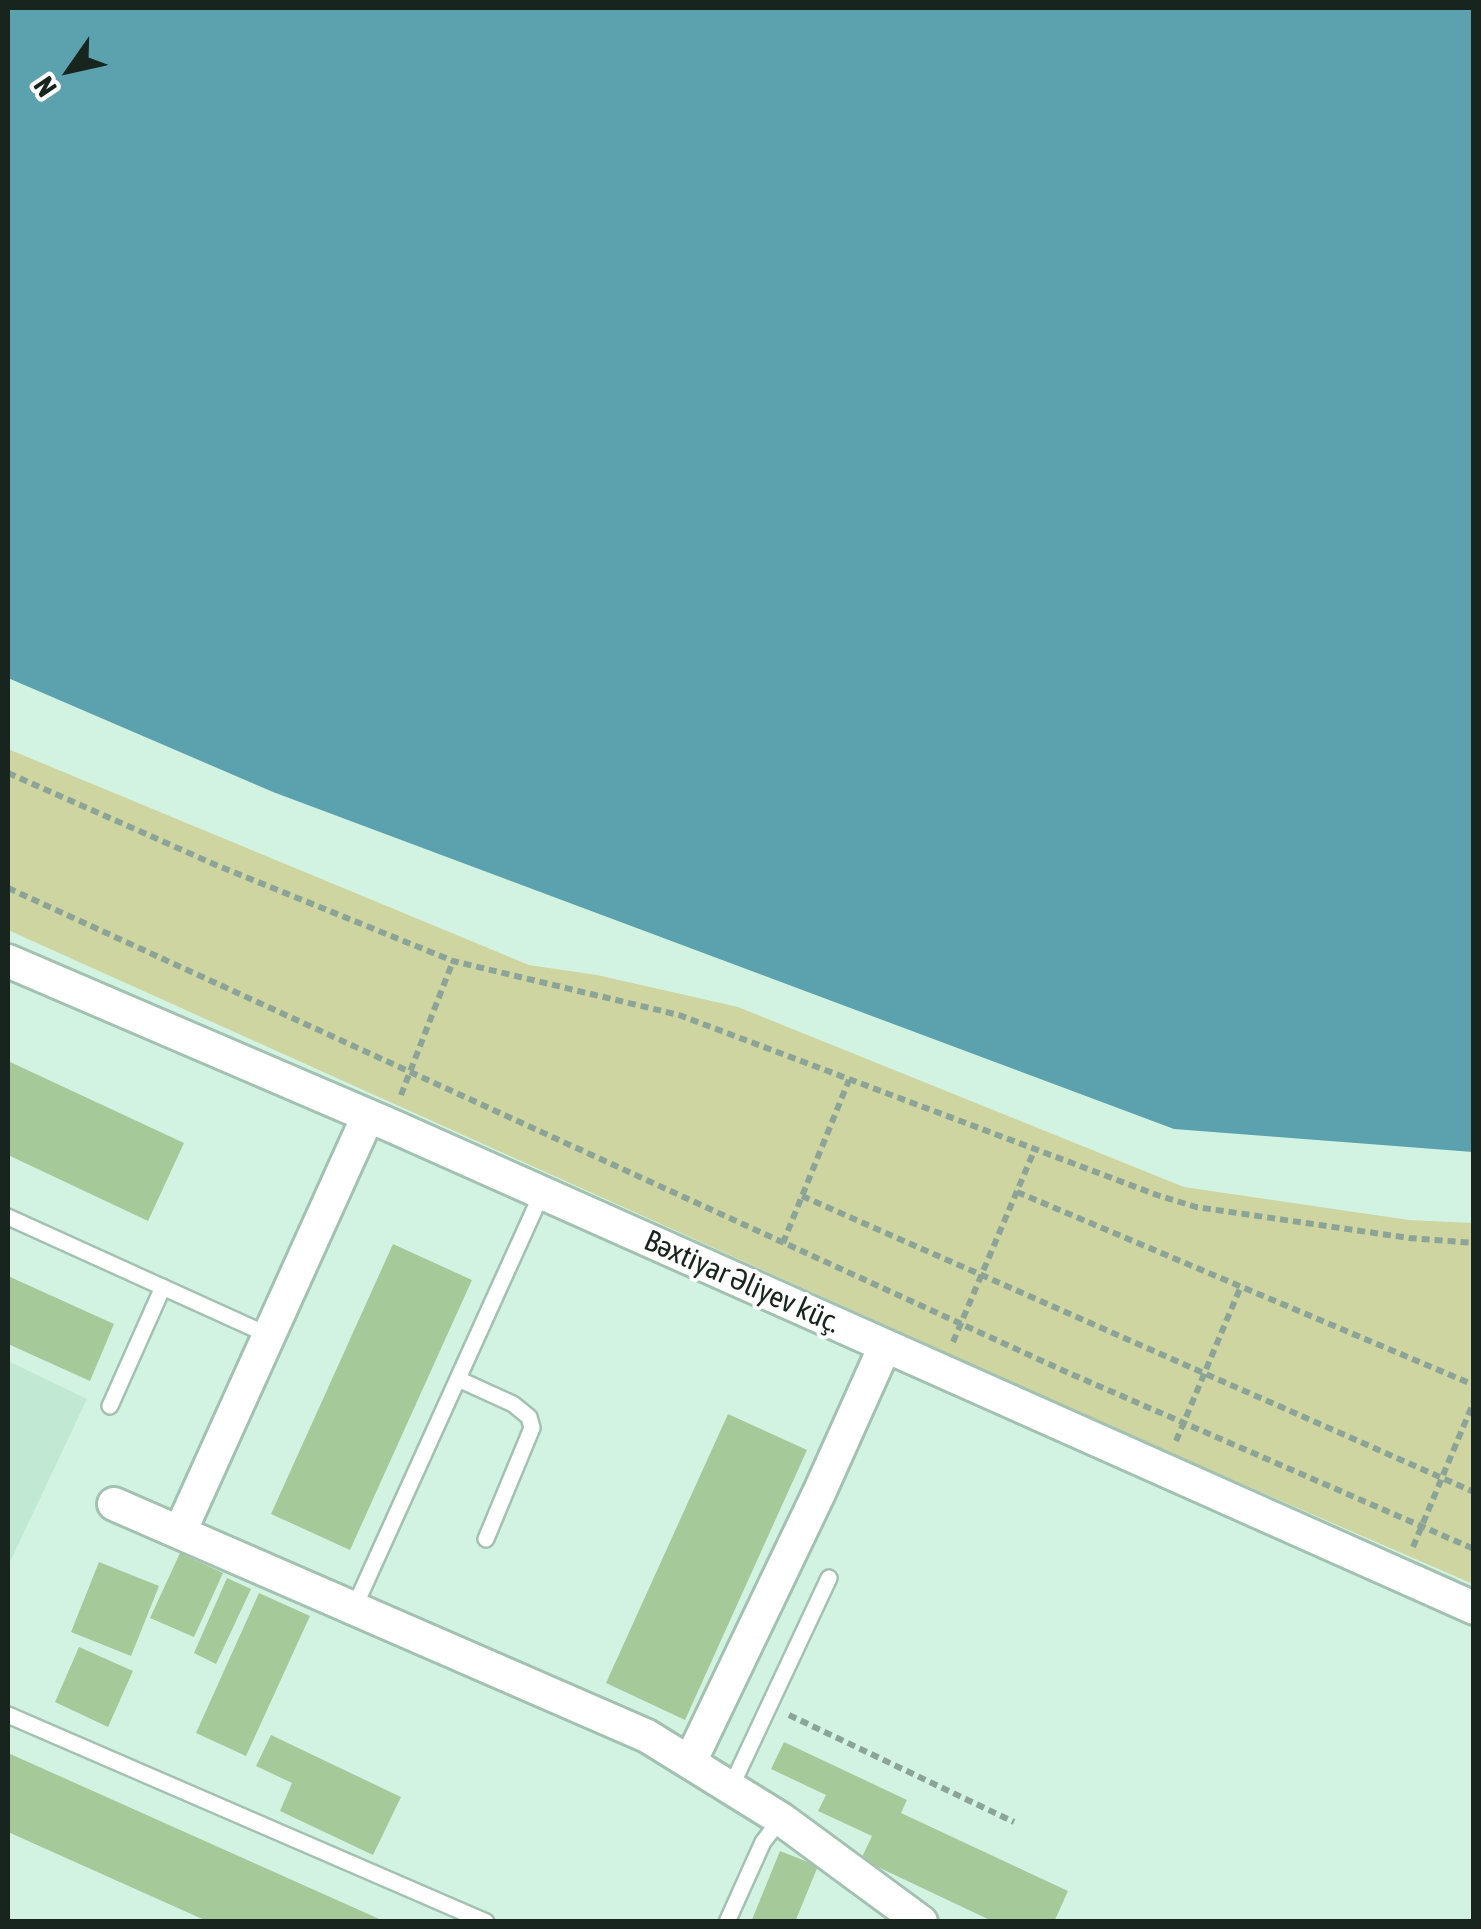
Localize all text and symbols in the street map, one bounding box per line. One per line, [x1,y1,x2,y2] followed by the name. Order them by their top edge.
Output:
[20,20,120,120] north arrow
[27,71,63,103] text: N
[638,1223,846,1341] street label: Bəxtiyar Əliyev küç.

